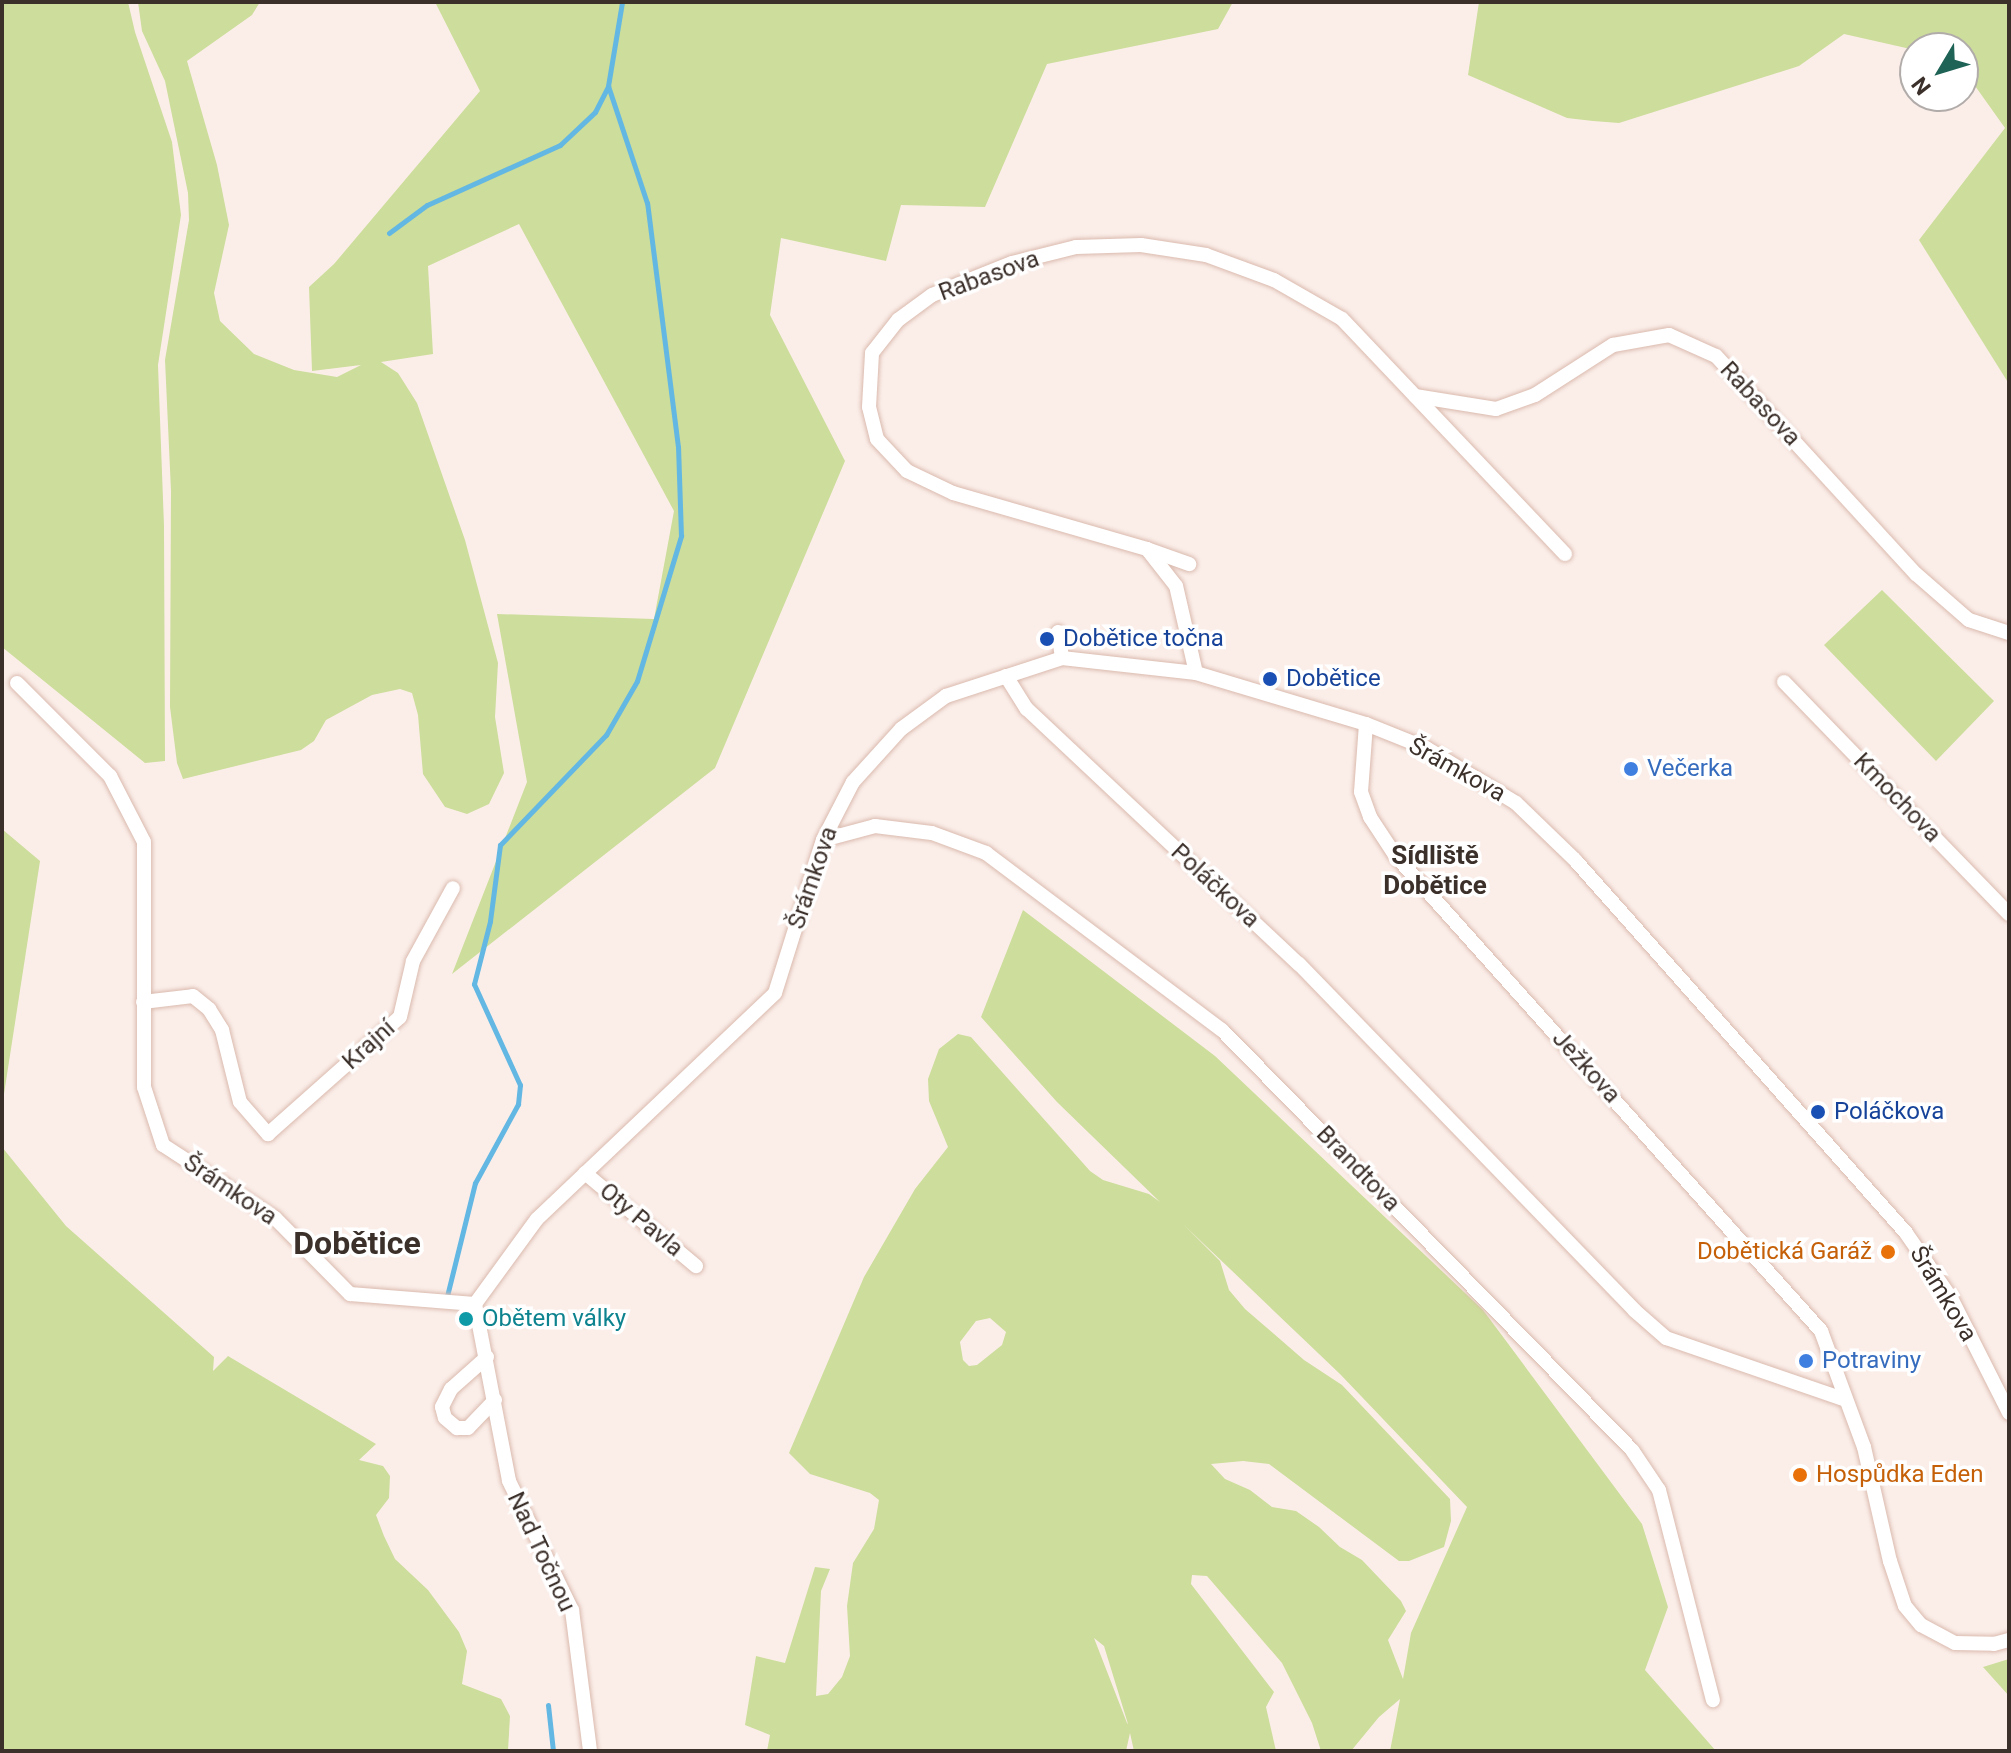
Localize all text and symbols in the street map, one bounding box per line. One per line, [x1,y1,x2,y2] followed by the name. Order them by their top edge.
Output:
[1899,32,1979,112] north arrow
[1907,72,1936,100] text: N
[935,245,1043,307] street label: Rabasova
[1714,356,1806,452] street label: Rabasova
[1063,625,1224,653] place label: Dobětice točna
[1038,630,1056,648] marker: Dobětice točna
[1286,665,1381,693] place label: Dobětice
[1261,670,1279,688] marker: Dobětice
[1404,732,1510,808] street label: Šrámkova
[1847,747,1947,849] street label: Kmochova
[1647,755,1733,783] place label: Večerka
[1622,760,1640,778] marker: Večerka
[782,823,844,933] street label: Šrámkova
[1165,838,1265,934] street label: Poláčkova
[1383,840,1487,902] district label: Sídliště Dobětice
[337,1014,401,1076] street label: Krajní
[1546,1025,1626,1109] street label: Ježkova
[1834,1098,1944,1126] place label: Poláčkova
[1809,1103,1827,1121] marker: Poláčkova
[1310,1120,1406,1218] street label: Brandtova
[178,1148,282,1232] street label: Šrámkova
[593,1177,689,1263] street label: Oty Pavla
[293,1224,421,1262] district label: Dobětice
[1697,1238,1872,1266] place label: Dobětická Garáž
[1903,1241,1983,1347] street label: Šrámkova
[1879,1243,1897,1261] marker: Dobětická Garáž
[482,1305,626,1333] place label: Obětem války
[457,1310,475,1328] marker: Obětem války
[1822,1347,1921,1375] place label: Potraviny
[1797,1352,1815,1370] marker: Potraviny
[1816,1461,1984,1489] place label: Hospůdka Eden
[1791,1466,1809,1484] marker: Hospůdka Eden
[501,1487,581,1617] street label: Nad Točnou

